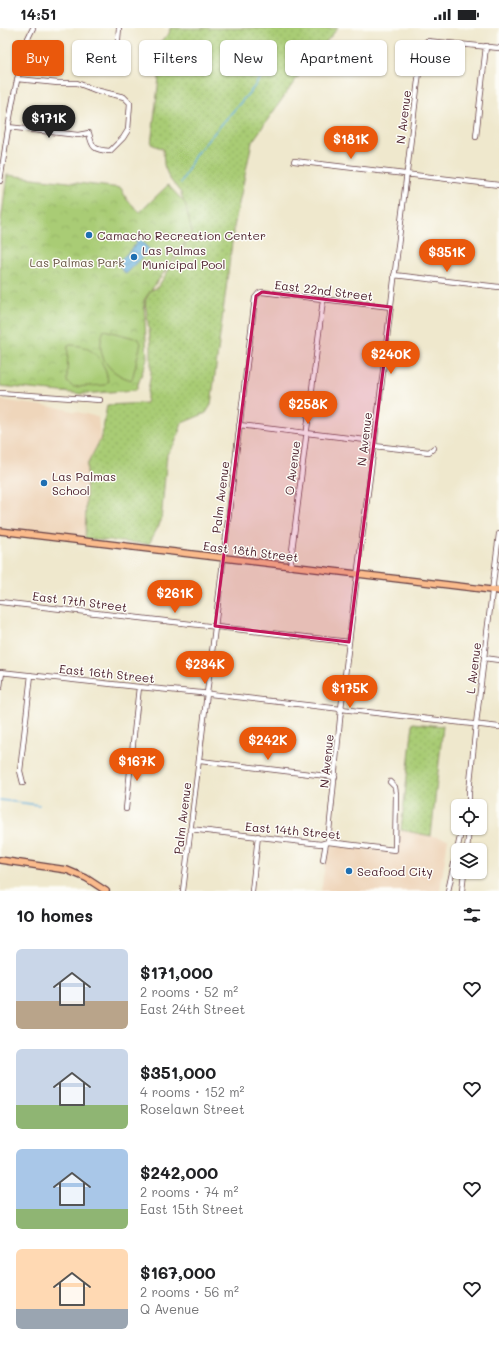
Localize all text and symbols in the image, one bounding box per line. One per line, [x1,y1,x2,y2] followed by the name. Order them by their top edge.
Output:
[20,4,56,24] text: 14:51
[12,40,64,76] chip: Buy
[72,40,131,76] chip: Rent
[139,40,212,76] chip: Filters
[220,40,277,76] chip: New
[285,40,387,76] chip: Apartment
[395,40,465,76] chip: House
[392,89,414,145] street label: N Avenue
[21,105,77,139] pin: $171K
[31,109,67,126] text: $171K
[323,126,379,160] pin: $181K
[333,130,369,147] text: $181K
[97,227,266,243] place label: Camacho Recreation Center
[84,230,94,240] marker: Camacho Recreation Center
[419,239,475,273] pin: $351K
[142,242,226,272] place label: Las Palmas Municipal Pool
[428,243,466,260] text: $351K
[129,252,139,262] marker: Las Palmas Municipal Pool
[29,254,125,270] park label: Las Palmas Park
[274,276,374,304] street label: East 22nd Street
[363,341,419,375] pin: $240K
[371,345,411,362] text: $240K
[280,391,336,425] pin: $258K
[288,395,328,412] text: $258K
[353,411,375,467] street label: N Avenue
[281,440,303,496] street label: O Avenue
[208,460,232,534] street label: Palm Avenue
[52,468,116,498] place label: Las Palmas School
[39,478,49,488] marker: Las Palmas School
[202,537,300,565] street label: East 18th Street
[147,580,203,614] pin: $261K
[156,584,194,601] text: $261K
[32,587,128,615] street label: East 17th Street
[462,641,484,695] street label: L Avenue
[177,651,233,685] pin: $234K
[185,655,225,672] text: $234K
[58,660,156,686] street label: East 16th Street
[322,675,378,709] pin: $175K
[331,679,369,696] text: $175K
[240,727,296,761] pin: $242K
[248,731,288,748] text: $242K
[315,733,337,789] street label: N Avenue
[109,748,165,782] pin: $167K
[118,752,156,769] text: $167K
[170,781,194,855] street label: Palm Avenue
[451,799,487,879] map controls
[451,799,487,835] button: locate
[245,818,341,842] street label: East 14th Street
[451,843,487,879] button: layers
[357,863,433,879] place label: Seafood City
[344,866,354,876] marker: Seafood City
[16,904,93,926] text: 10 homes
[461,904,483,926] icon: filters
[140,961,213,983] text: $171,000
[48,965,96,1013] icon: home
[461,978,483,1000] icon: heart
[140,983,238,1000] text: 2 rooms · 52 m²
[140,1000,245,1017] text: East 24th Street
[140,1061,216,1083] text: $351,000
[48,1065,96,1113] icon: home
[461,1078,483,1100] icon: heart
[140,1083,244,1100] text: 4 rooms · 152 m²
[140,1100,245,1117] text: Roselawn Street
[140,1161,218,1183] text: $242,000
[48,1165,96,1213] icon: home
[461,1178,483,1200] icon: heart
[140,1183,238,1200] text: 2 rooms · 74 m²
[140,1200,244,1217] text: East 15th Street
[140,1261,216,1283] text: $167,000
[48,1265,96,1313] icon: home
[461,1278,483,1300] icon: heart
[140,1283,239,1300] text: 2 rooms · 56 m²
[140,1300,199,1317] text: Q Avenue

